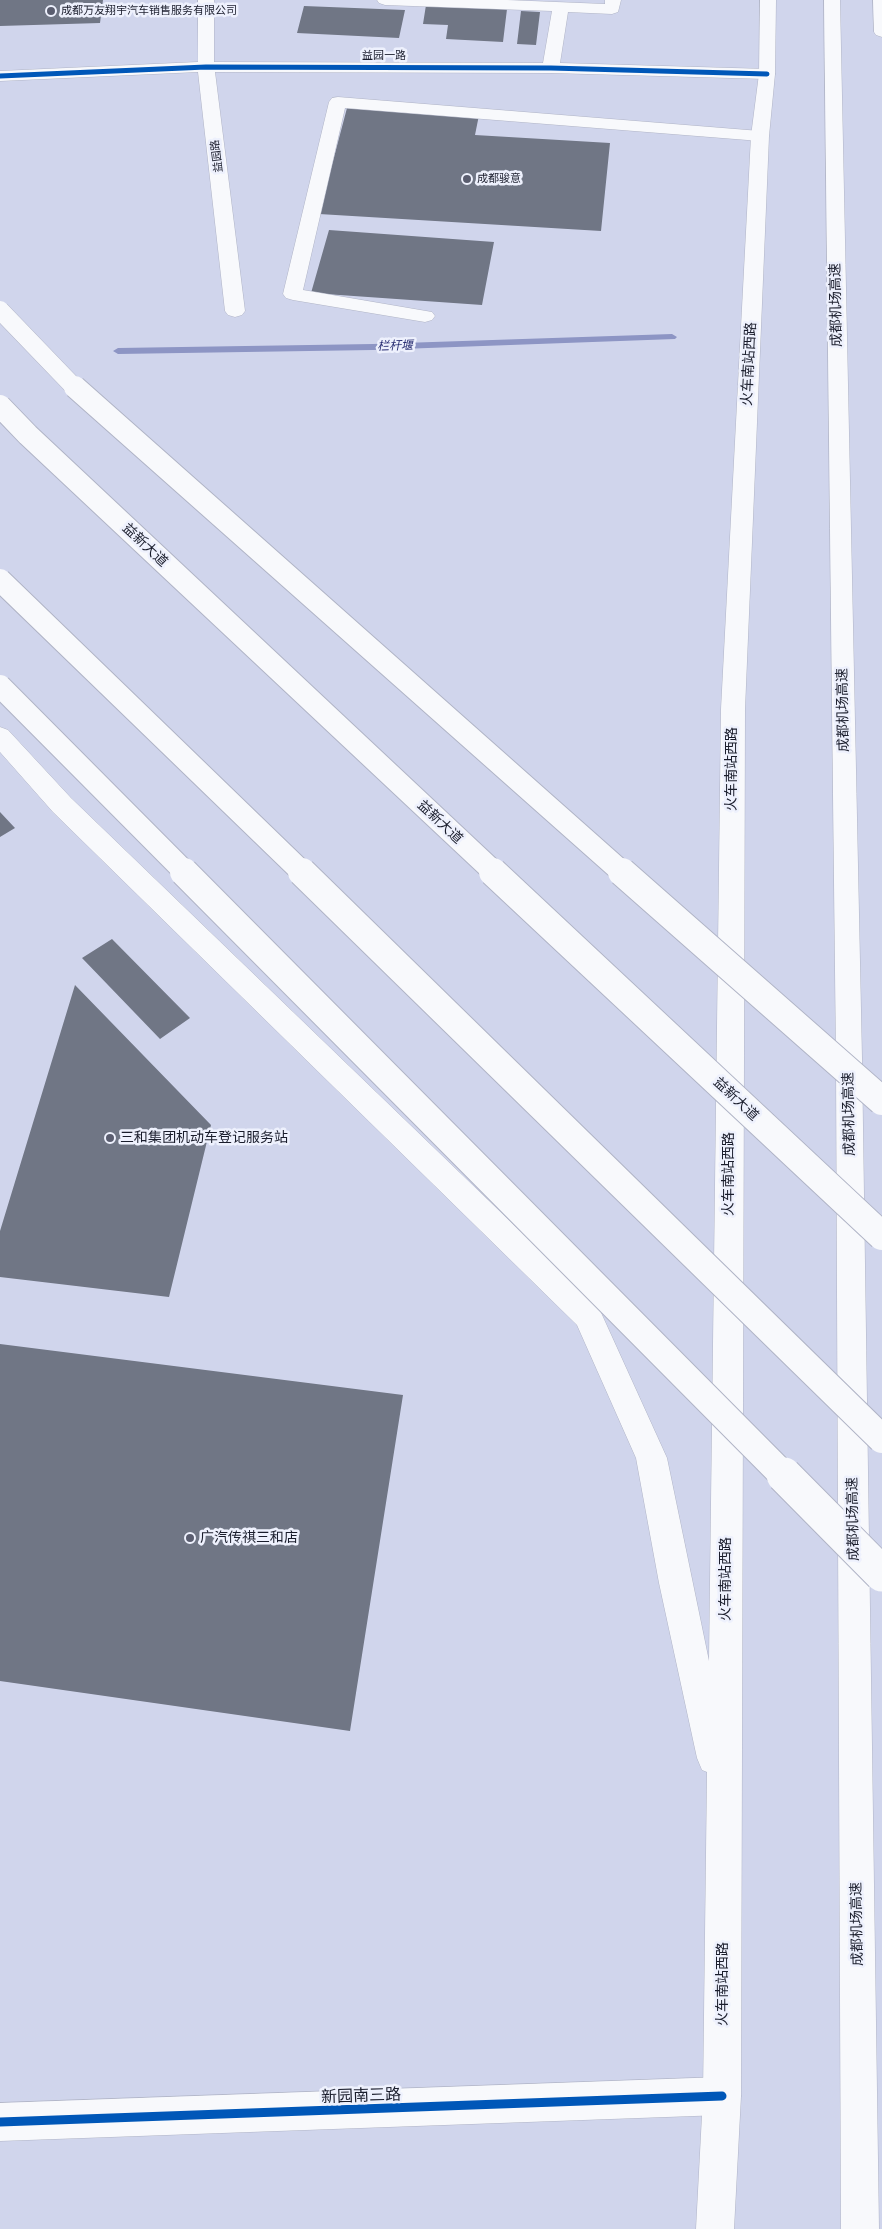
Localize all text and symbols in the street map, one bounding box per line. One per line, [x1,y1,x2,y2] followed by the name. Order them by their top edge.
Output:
[61,4,237,18] place label: 成都万友翔宇汽车销售服务有限公司
[45,5,57,17] marker: 成都万友翔宇汽车销售服务有限公司
[362,49,406,63] street label: 益园一路
[208,139,226,173] street label: 益园路
[477,172,521,186] place label: 成都骏意
[461,173,473,185] marker: 成都骏意
[827,263,845,347] street label: 成都机场高速
[738,322,760,406] street label: 火车南站西路
[377,338,413,354] water label: 栏杆堰
[119,520,171,570] street label: 益新大道
[834,668,852,752] street label: 成都机场高速
[724,727,740,811] street label: 火车南站西路
[414,797,466,847] street label: 益新大道
[840,1072,858,1156] street label: 成都机场高速
[710,1074,762,1124] street label: 益新大道
[120,1130,288,1146] place label: 三和集团机动车登记服务站
[104,1132,116,1144] marker: 三和集团机动车登记服务站
[721,1132,737,1216] street label: 火车南站西路
[844,1477,862,1561] street label: 成都机场高速
[200,1530,298,1546] place label: 广汽传祺三和店
[184,1532,196,1544] marker: 广汽传祺三和店
[718,1537,734,1621] street label: 火车南站西路
[848,1882,866,1966] street label: 成都机场高速
[715,1942,731,2026] street label: 火车南站西路
[321,2085,401,2107] street label: 新园南三路

